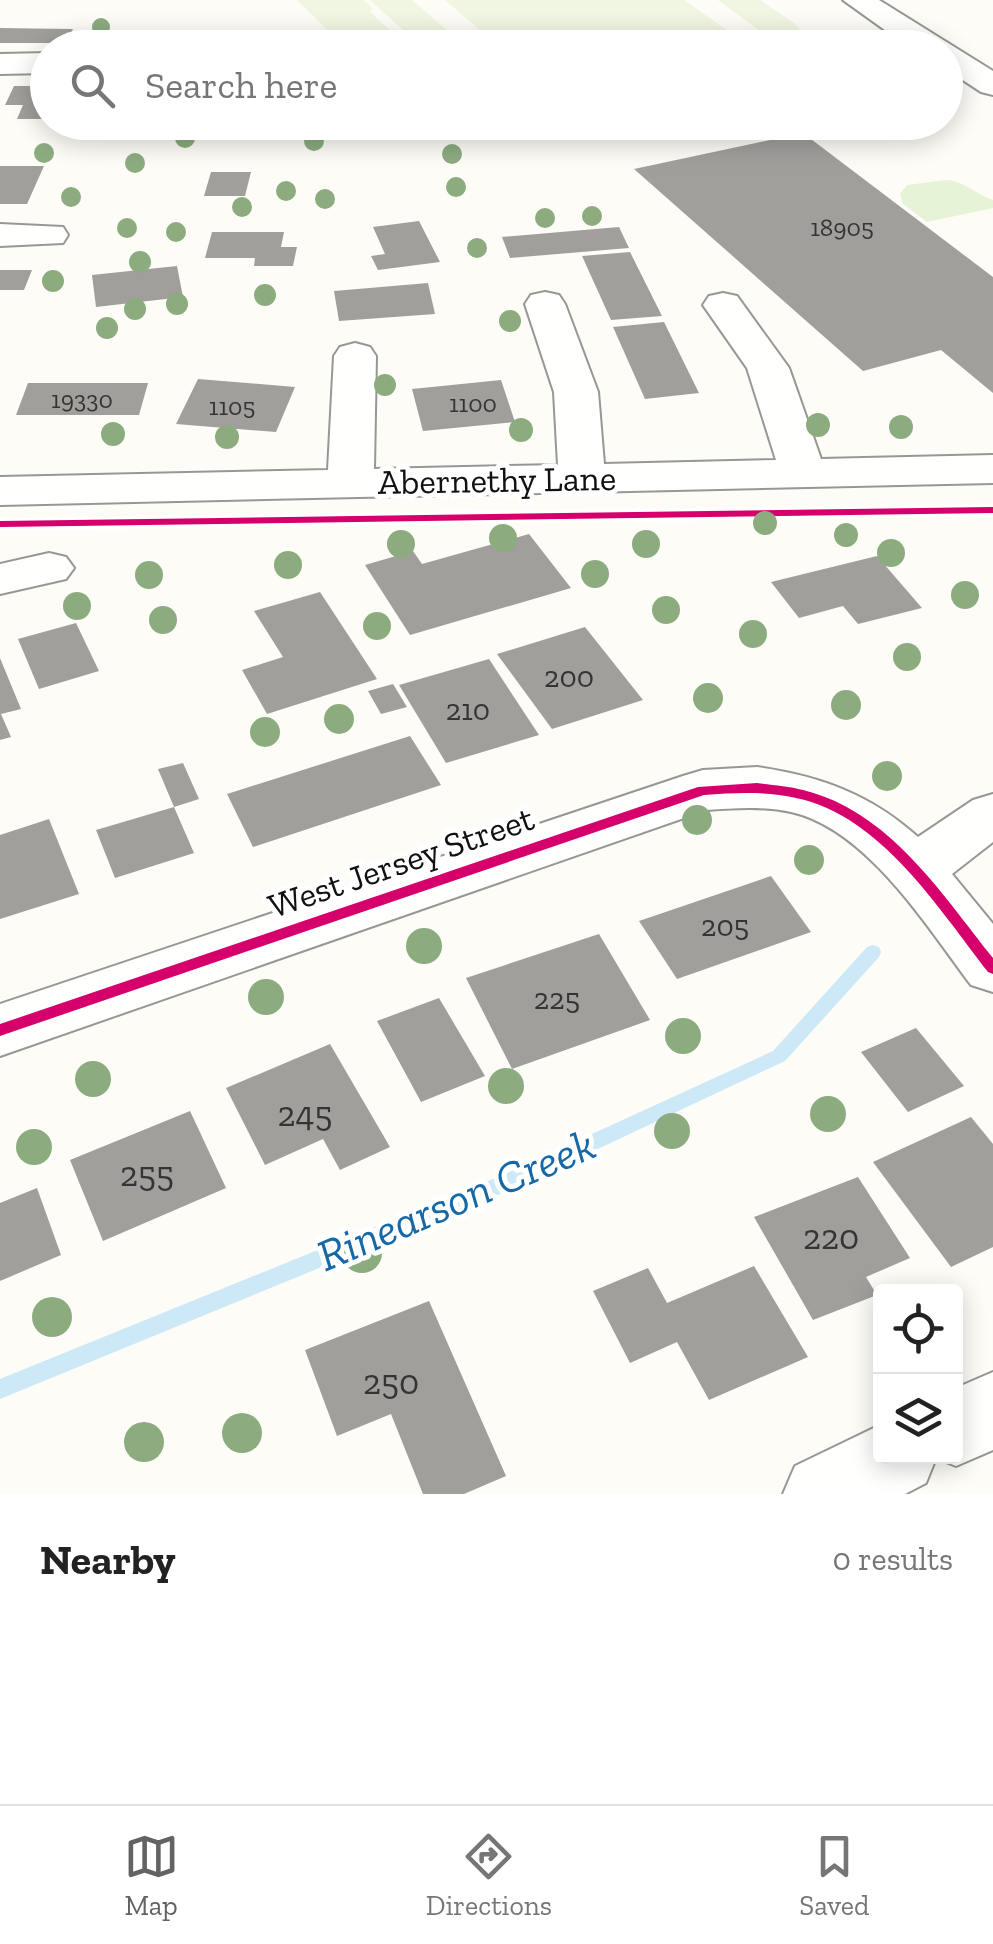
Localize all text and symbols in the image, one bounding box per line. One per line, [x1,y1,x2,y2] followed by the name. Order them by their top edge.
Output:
[30,30,963,140] search box
[65,58,120,113] icon: search
[145,62,337,108] text: Search here
[810,212,874,242] house number: 18905
[51,384,113,414] house number: 19330
[449,388,497,418] house number: 1100
[209,391,255,421] house number: 1105
[378,457,616,503] street label: Abernethy Lane
[544,659,594,695] house number: 200
[446,692,490,728] house number: 210
[263,797,539,927] street label: West Jersey Street
[701,908,749,944] house number: 205
[534,981,580,1017] house number: 225
[278,1093,332,1135] house number: 245
[309,1117,603,1283] water label: Rinearson Creek
[120,1153,174,1195] house number: 255
[803,1216,859,1258] house number: 220
[873,1284,963,1464] map controls
[873,1284,963,1374] button: locate
[363,1361,419,1403] house number: 250
[873,1374,963,1464] button: layers
[40,1534,176,1585] text: Nearby
[832,1540,953,1578] text: 0 results
[124,1829,179,1922] tab: Map
[426,1829,552,1922] tab: Directions
[799,1829,869,1922] tab: Saved

